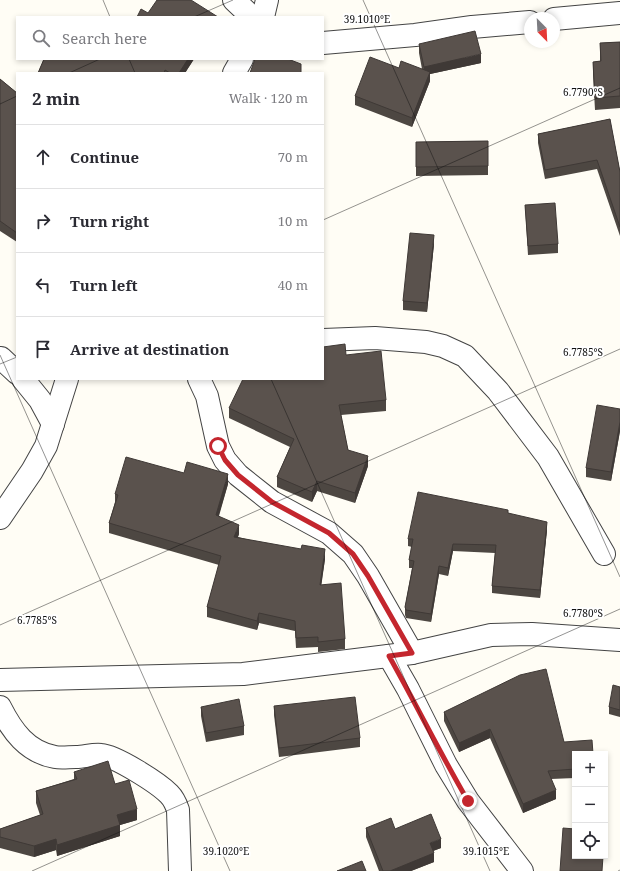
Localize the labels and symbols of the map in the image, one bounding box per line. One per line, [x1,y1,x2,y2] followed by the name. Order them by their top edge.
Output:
[344,12,390,26] text: 39.1010°E
[524,12,560,48] north arrow
[563,85,603,99] text: 6.7790°S
[563,345,603,359] text: 6.7785°S
[209,437,227,455] route start
[563,606,603,620] text: 6.7780°S
[17,613,57,627] text: 6.7785°S
[459,792,477,810] route end
[203,844,249,858] text: 39.1020°E
[463,844,509,858] text: 39.1015°E

